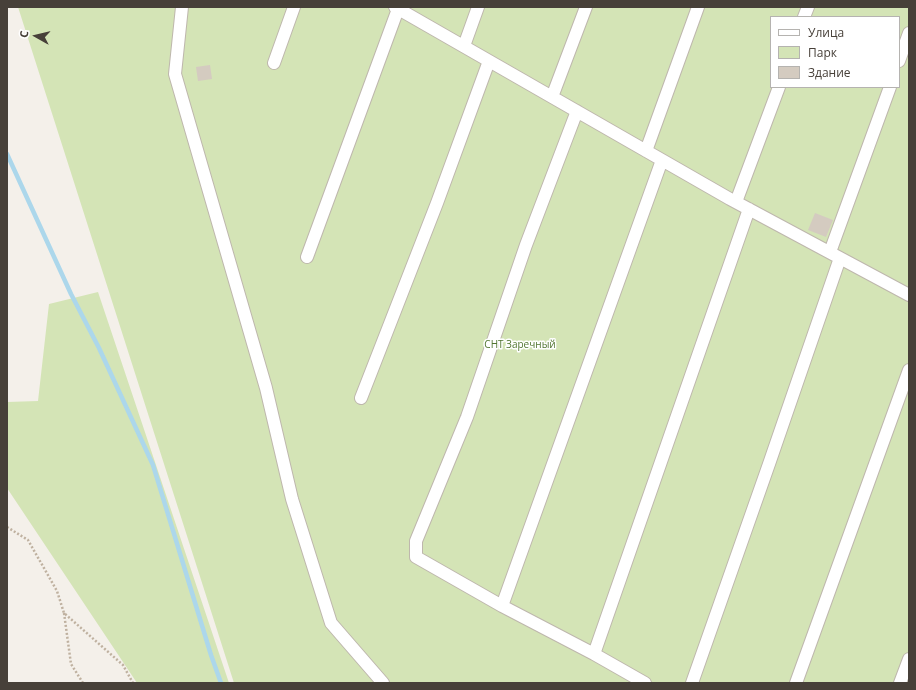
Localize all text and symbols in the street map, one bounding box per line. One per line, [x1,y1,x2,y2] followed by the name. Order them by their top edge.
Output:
[16,16,56,56] north arrow
[770,16,900,88] legend
[808,24,844,41] text: Улица
[16,30,32,39] text: С
[808,44,837,61] text: Парк
[808,64,851,81] text: Здание
[484,339,556,351] park label: СНТ Заречный

